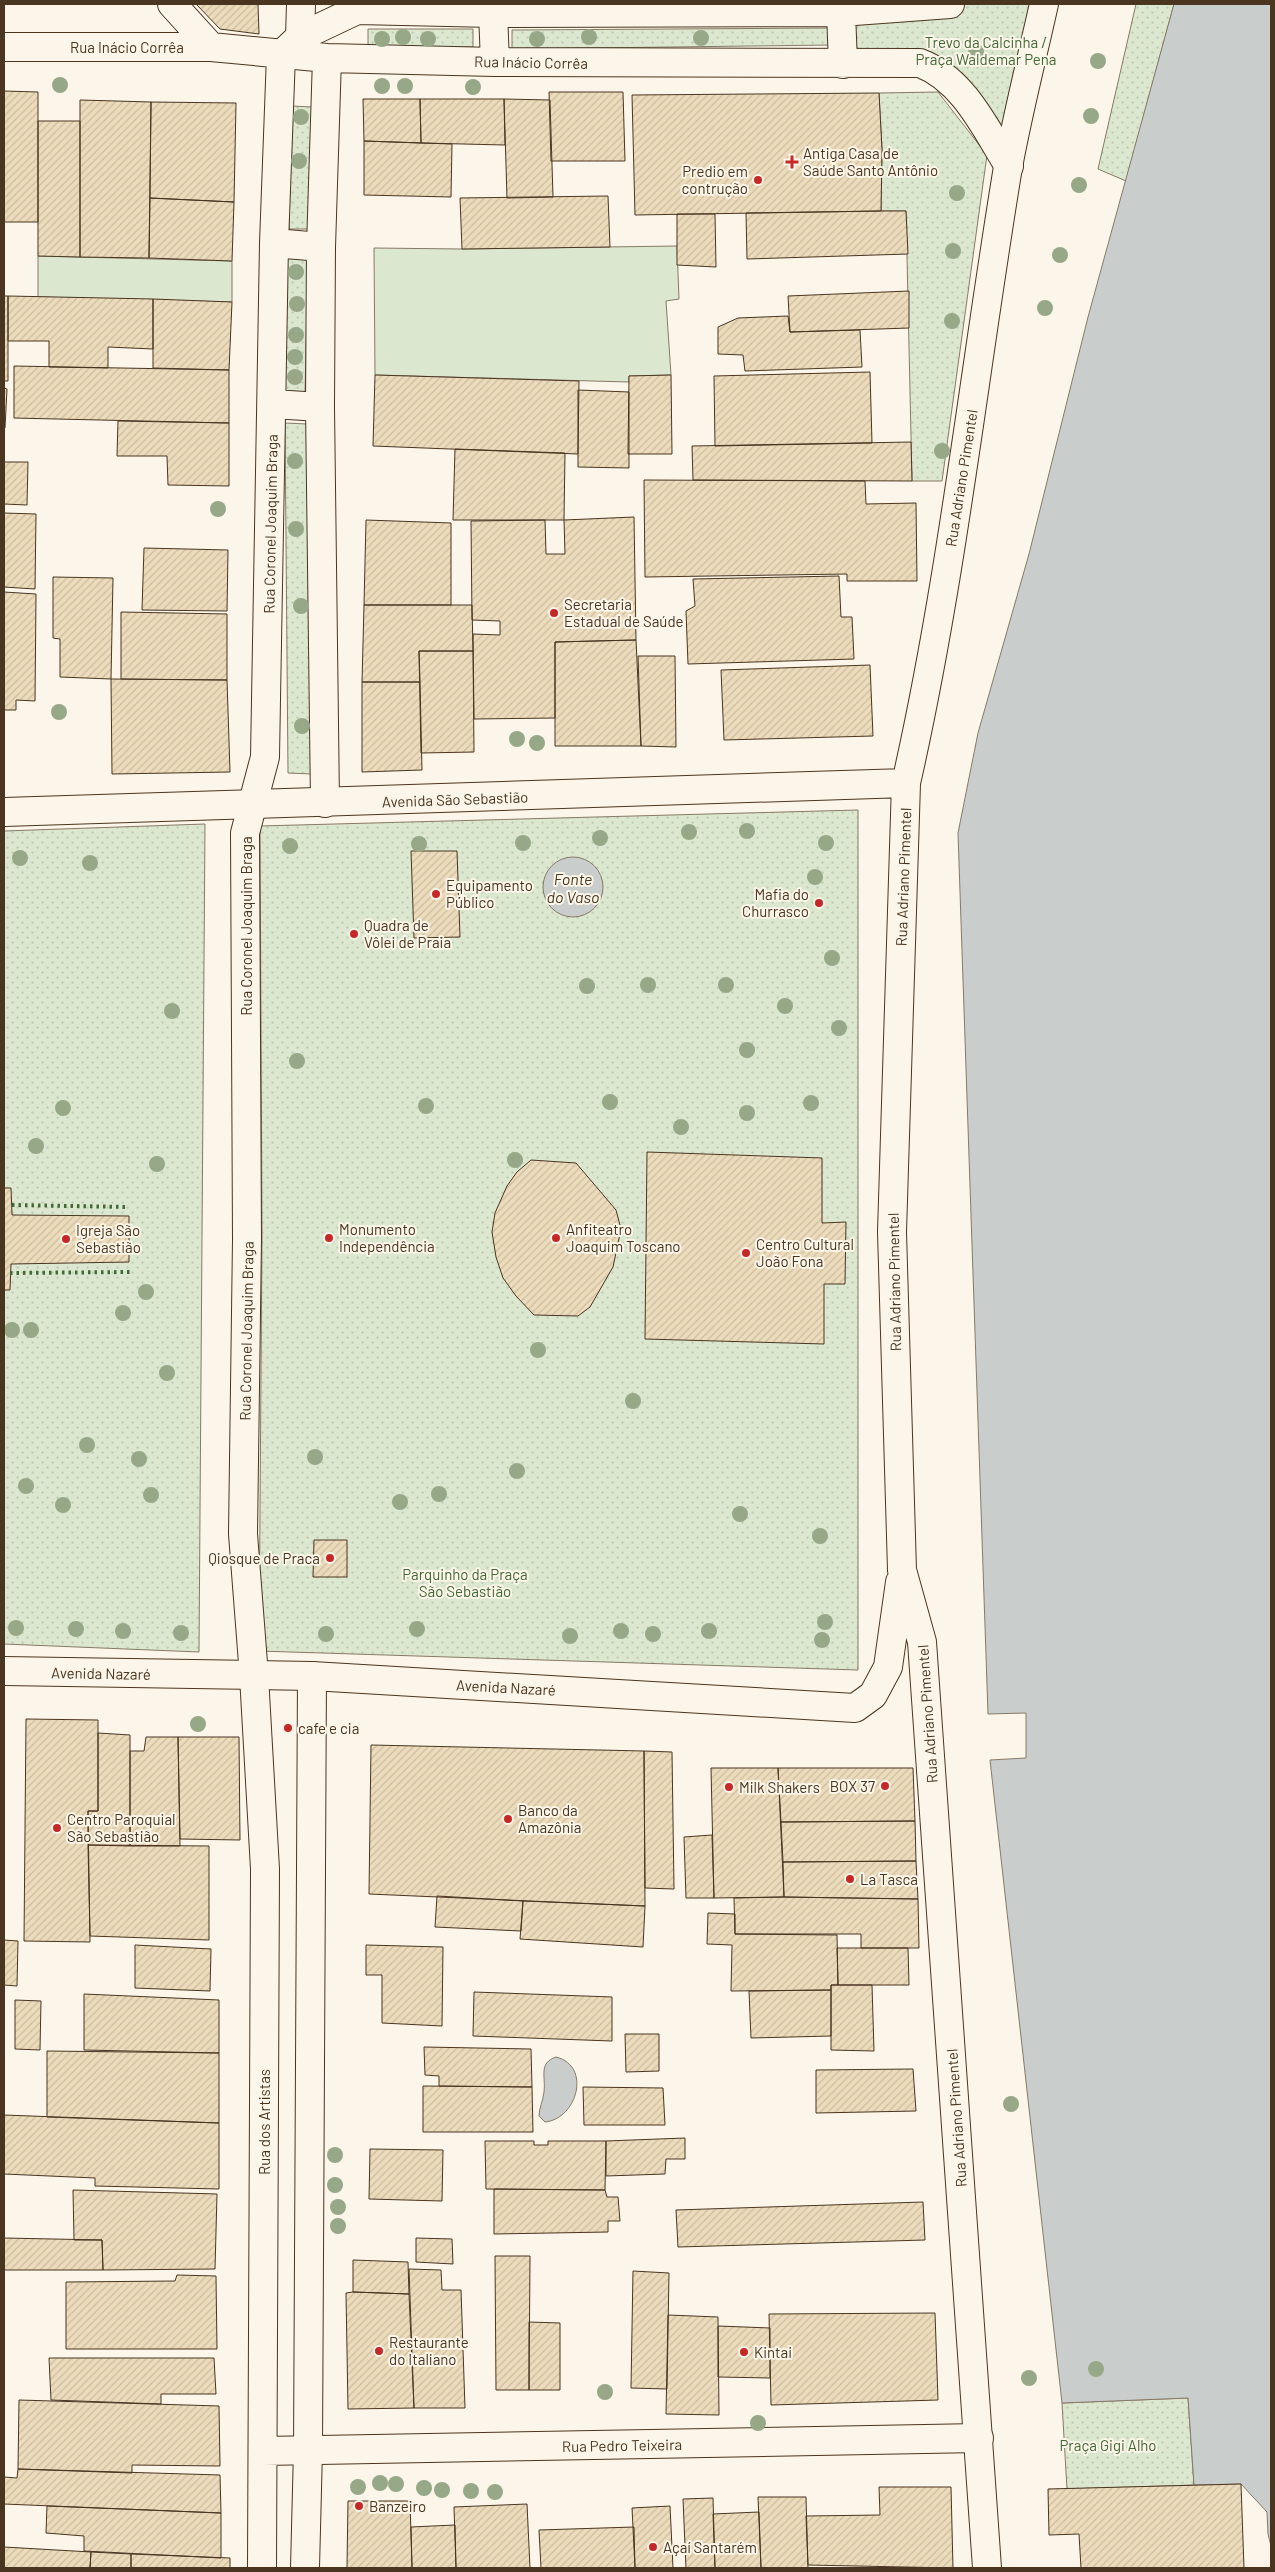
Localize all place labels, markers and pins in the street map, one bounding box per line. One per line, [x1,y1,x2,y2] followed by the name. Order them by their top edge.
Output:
[803,144,938,179] place label: Antiga Casa de Saúde Santo Antônio
[785,155,799,169] marker: Antiga Casa de Saúde Santo Antônio
[682,162,748,197] place label: Predio em contrução
[752,174,764,186] marker: Predio em contrução
[564,595,684,630] place label: Secretaria Estadual de Saúde
[548,607,560,619] marker: Secretaria Estadual de Saúde
[446,876,533,911] place label: Equipamento Público
[742,885,809,920] place label: Mafia do Churrasco
[430,888,442,900] marker: Equipamento Público
[813,897,825,909] marker: Mafia do Churrasco
[364,916,451,951] place label: Quadra de Vôlei de Praia
[348,928,360,940] marker: Quadra de Vôlei de Praia
[339,1220,435,1255] place label: Monumento Independência
[566,1220,681,1255] place label: Anfiteatro Joaquim Toscano
[76,1221,141,1256] place label: Igreja São Sebastião
[323,1232,335,1244] marker: Monumento Independência
[550,1232,562,1244] marker: Anfiteatro Joaquim Toscano
[60,1233,72,1245] marker: Igreja São Sebastião
[756,1235,854,1270] place label: Centro Cultural João Fona
[740,1247,752,1259] marker: Centro Cultural João Fona
[208,1549,320,1567] place label: Qiosque de Praca
[324,1552,336,1564] marker: Qiosque de Praca
[298,1719,359,1737] place label: cafe e cia
[282,1722,294,1734] marker: cafe e cia
[830,1777,875,1795] place label: BOX 37
[739,1778,820,1796] place label: Milk Shakers
[879,1780,891,1792] marker: BOX 37
[723,1781,735,1793] marker: Milk Shakers
[518,1801,581,1836] place label: Banco da Amazônia
[67,1810,176,1845] place label: Centro Paroquial São Sebastião
[502,1813,514,1825] marker: Banco da Amazônia
[51,1822,63,1834] marker: Centro Paroquial São Sebastião
[860,1870,918,1888] place label: La Tasca
[844,1873,856,1885] marker: La Tasca
[389,2333,469,2368] place label: Restaurante do Italiano
[754,2343,792,2361] place label: Kintai
[373,2345,385,2357] marker: Restaurante do Italiano
[738,2346,750,2358] marker: Kintai
[369,2497,426,2515] place label: Banzeiro
[353,2500,365,2512] marker: Banzeiro
[663,2538,757,2556] place label: Açaí Santarém
[647,2541,659,2553] marker: Açaí Santarém

